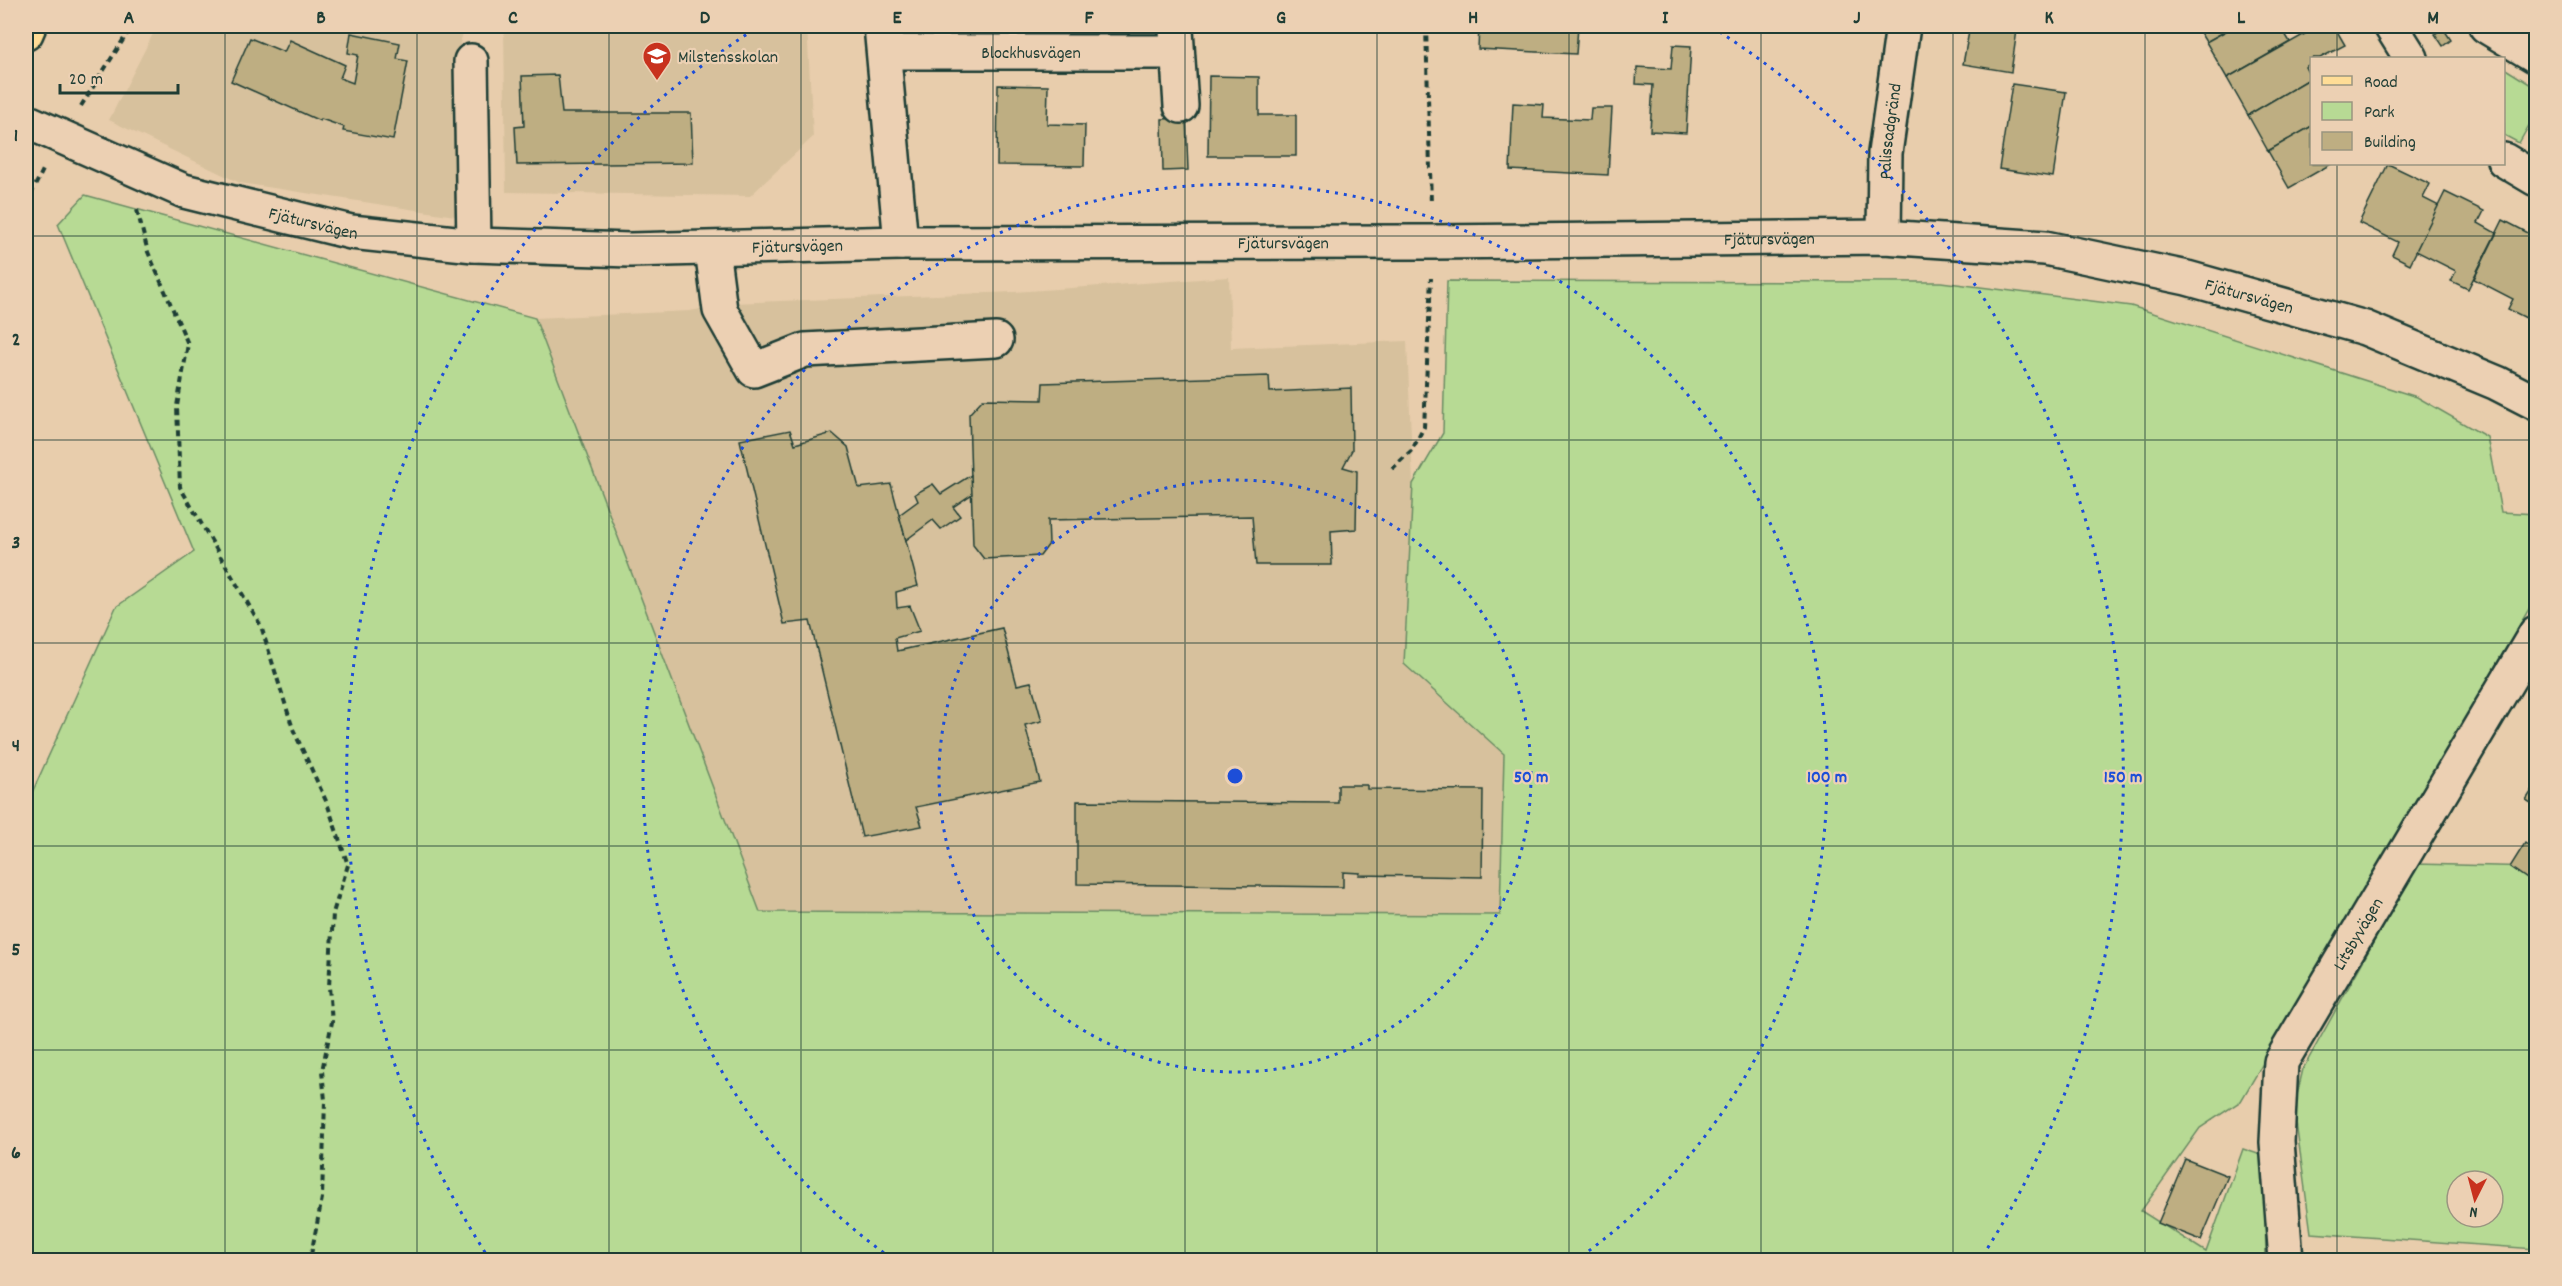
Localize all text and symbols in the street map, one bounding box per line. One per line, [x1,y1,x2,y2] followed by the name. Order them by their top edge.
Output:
[124,5,135,33] text: A
[316,5,326,33] text: B
[508,5,518,33] text: C
[700,5,711,33] text: D
[892,5,902,33] text: E
[1085,5,1095,33] text: F
[1276,5,1286,33] text: G
[1468,5,1478,33] text: H
[1662,5,1669,33] text: I
[1853,5,1861,33] text: J
[2044,5,2054,33] text: K
[2237,5,2246,33] text: L
[2427,5,2439,33] text: M
[641,40,673,82] school or university icon: Milstensskolan
[981,42,1081,67] street label: Blockhusvägen
[678,46,778,71] place label: Milstensskolan
[60,57,178,95] scale bar
[2310,57,2505,165] legend
[69,68,103,93] text: 20 m
[2364,71,2398,96] text: Road
[1875,82,1910,180] street label: Palissadgränd
[2364,101,2395,126] text: Park
[14,123,18,151] text: 1
[2364,131,2416,156] text: Building
[266,202,359,248] street label: Fjätursvägen
[1724,228,1815,254] street label: Fjätursvägen
[1238,232,1329,257] street label: Fjätursvägen
[752,235,843,262] street label: Fjätursvägen
[2202,274,2296,322] street label: Fjätursvägen
[12,327,20,355] text: 2
[12,530,20,558] text: 3
[12,733,20,761] text: 4
[1225,766,1245,786] centre of rings
[1514,766,1548,791] text: 50 m
[1807,766,1847,791] text: 100 m
[2104,766,2142,791] text: 150 m
[2328,894,2391,976] street label: Litsbyvägen
[11,937,21,965] text: 5
[11,1140,21,1168] text: 6
[2445,1169,2505,1229] north arrow
[2468,1200,2479,1223] text: N

